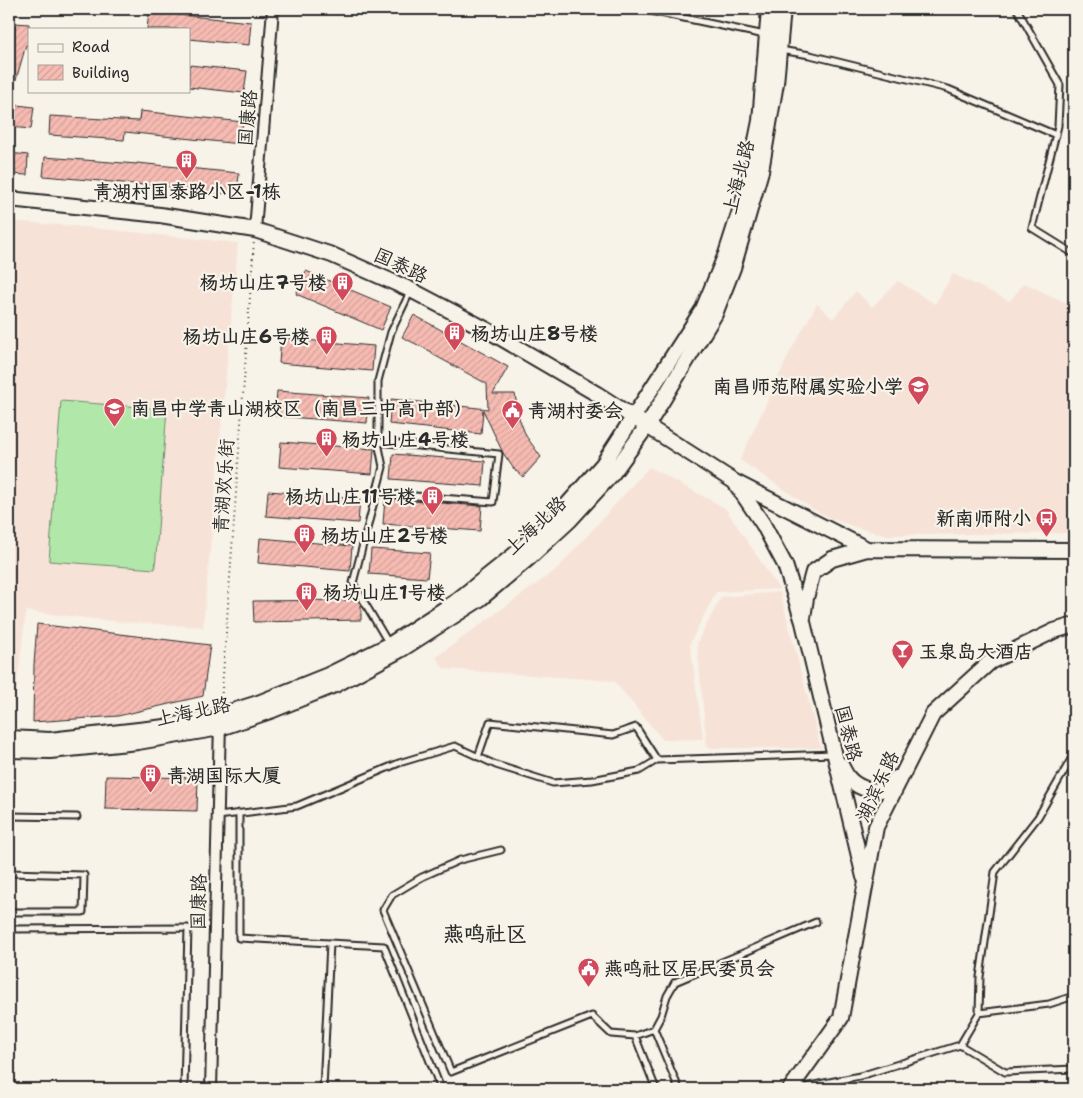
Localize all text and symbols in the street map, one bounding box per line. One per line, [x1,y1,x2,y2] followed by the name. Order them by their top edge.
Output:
[28,28,190,92] legend
[72,37,110,57] text: Road
[72,63,129,83] text: Building
[233,89,262,148] street label: 国康路
[717,137,760,217] street label: 上海北路
[175,148,199,179] building icon: 青湖村国泰路小区-1栋
[93,179,281,204] place label: 青湖村国泰路小区-1栋
[370,242,432,289] street label: 国泰路
[200,270,327,295] place label: 杨坊山庄7号楼
[331,270,355,301] building icon: 杨坊山庄7号楼
[443,321,467,352] building icon: 杨坊山庄8号楼
[471,321,598,346] place label: 杨坊山庄8号楼
[183,324,310,349] place label: 杨坊山庄6号楼
[314,324,338,355] building icon: 杨坊山庄6号楼
[713,374,903,399] place label: 南昌师范附属实验小学
[907,374,931,405] school or university icon: 南昌师范附属实验小学
[103,396,127,427] school or university icon: 南昌中学青山湖校区（南昌三中高中部）
[131,396,473,421] place label: 南昌中学青山湖校区（南昌三中高中部）
[500,398,524,429] public building icon: 青湖村委会
[528,398,623,423] place label: 青湖村委会
[314,427,338,458] building icon: 杨坊山庄4号楼
[342,427,469,452] place label: 杨坊山庄4号楼
[208,438,239,534] street label: 青湖欢乐街
[285,484,416,509] place label: 杨坊山庄11号楼
[420,484,444,515] building icon: 杨坊山庄11号楼
[499,490,572,560] street label: 上海北路
[936,506,1031,531] place label: 新南师附小
[1035,506,1059,537] bus stop icon: 新南师附小
[293,523,317,554] building icon: 杨坊山庄2号楼
[321,523,448,548] place label: 杨坊山庄2号楼
[295,580,319,611] building icon: 杨坊山庄1号楼
[323,580,446,605] place label: 杨坊山庄1号楼
[891,639,915,670] bar icon: 玉泉岛大酒店
[919,639,1033,664] place label: 玉泉岛大酒店
[153,691,233,732] street label: 上海北路
[829,702,868,764] street label: 国泰路
[850,746,905,826] street label: 湖滨东路
[139,763,163,794] building icon: 青湖国际大厦
[167,763,281,788] place label: 青湖国际大厦
[186,873,211,931] street label: 国康路
[443,920,527,948] district label: 燕鸣社区
[576,956,600,987] public building icon: 燕鸣社区居民委员会
[604,956,775,981] place label: 燕鸣社区居民委员会

